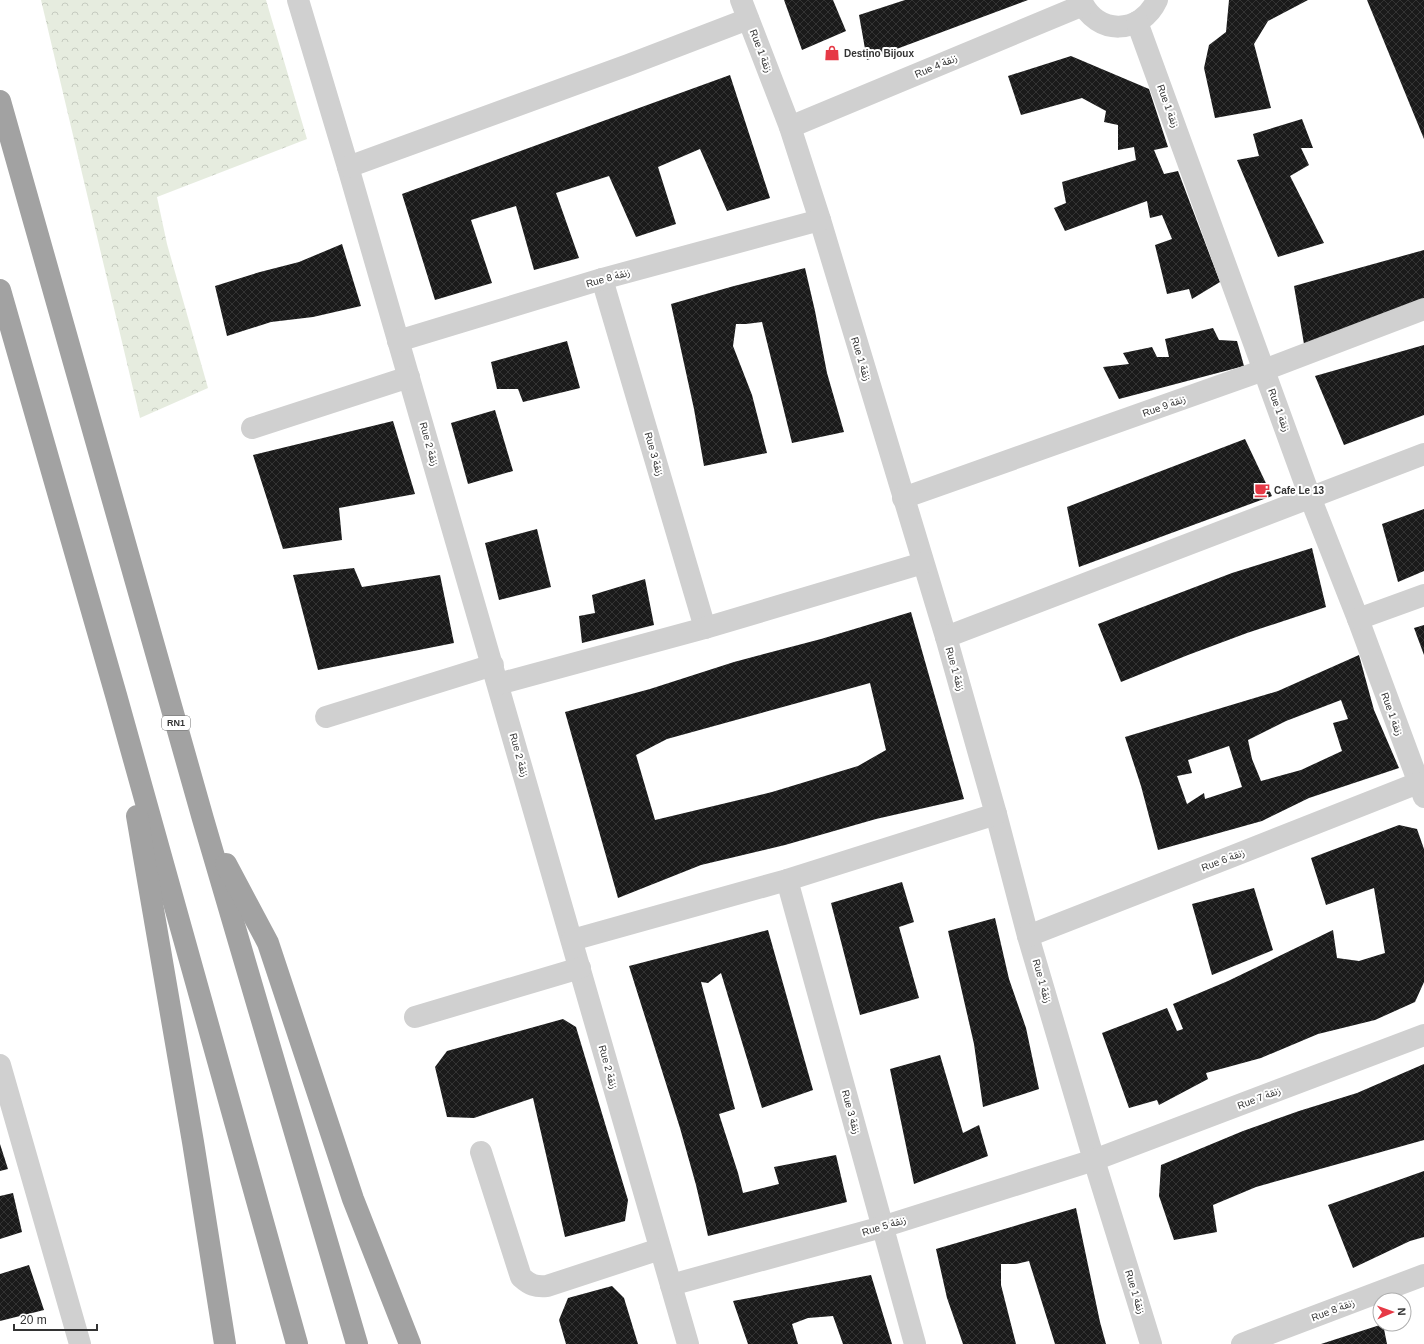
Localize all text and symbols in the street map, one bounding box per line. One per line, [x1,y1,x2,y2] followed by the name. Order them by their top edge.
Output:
[747,28,774,75] street label: Rue 1 زنقة
[823,44,841,62] shop icon: Destino Bijoux
[844,48,914,59] place label: Destino Bijoux
[913,52,960,81] street label: Rue 4 زنقة
[1154,83,1181,130] street label: Rue 1 زنقة
[585,266,632,290] street label: Rue 8 زنقة
[848,336,873,383] street label: Rue 1 زنقة
[1265,387,1292,434] street label: Rue 1 زنقة
[1141,393,1188,420] street label: Rue 9 زنقة
[417,421,441,468] street label: Rue 2 زنقة
[642,431,666,478] street label: Rue 3 زنقة
[1253,481,1271,499] cafe icon: Cafe Le 13
[1274,485,1324,496] place label: Cafe Le 13
[943,646,967,693] street label: Rue 1 زنقة
[1378,691,1405,738] street label: Rue 1 زنقة
[162,716,190,730] road number: RN1
[507,732,531,779] street label: Rue 2 زنقة
[1200,847,1247,874] street label: Rue 6 زنقة
[1030,958,1054,1005] street label: Rue 1 زنقة
[596,1044,620,1091] street label: Rue 2 زنقة
[1236,1085,1283,1112] street label: Rue 7 زنقة
[839,1089,862,1136] street label: Rue 3 زنقة
[861,1214,908,1239] street label: Rue 5 زنقة
[1122,1269,1147,1316] street label: Rue 1 زنقة
[1372,1292,1412,1332] north arrow
[1310,1297,1357,1324] street label: Rue 8 زنقة
[14,1306,97,1332] scale bar
[1396,1307,1408,1316] text: N
[20,1313,47,1327] text: 20 m

